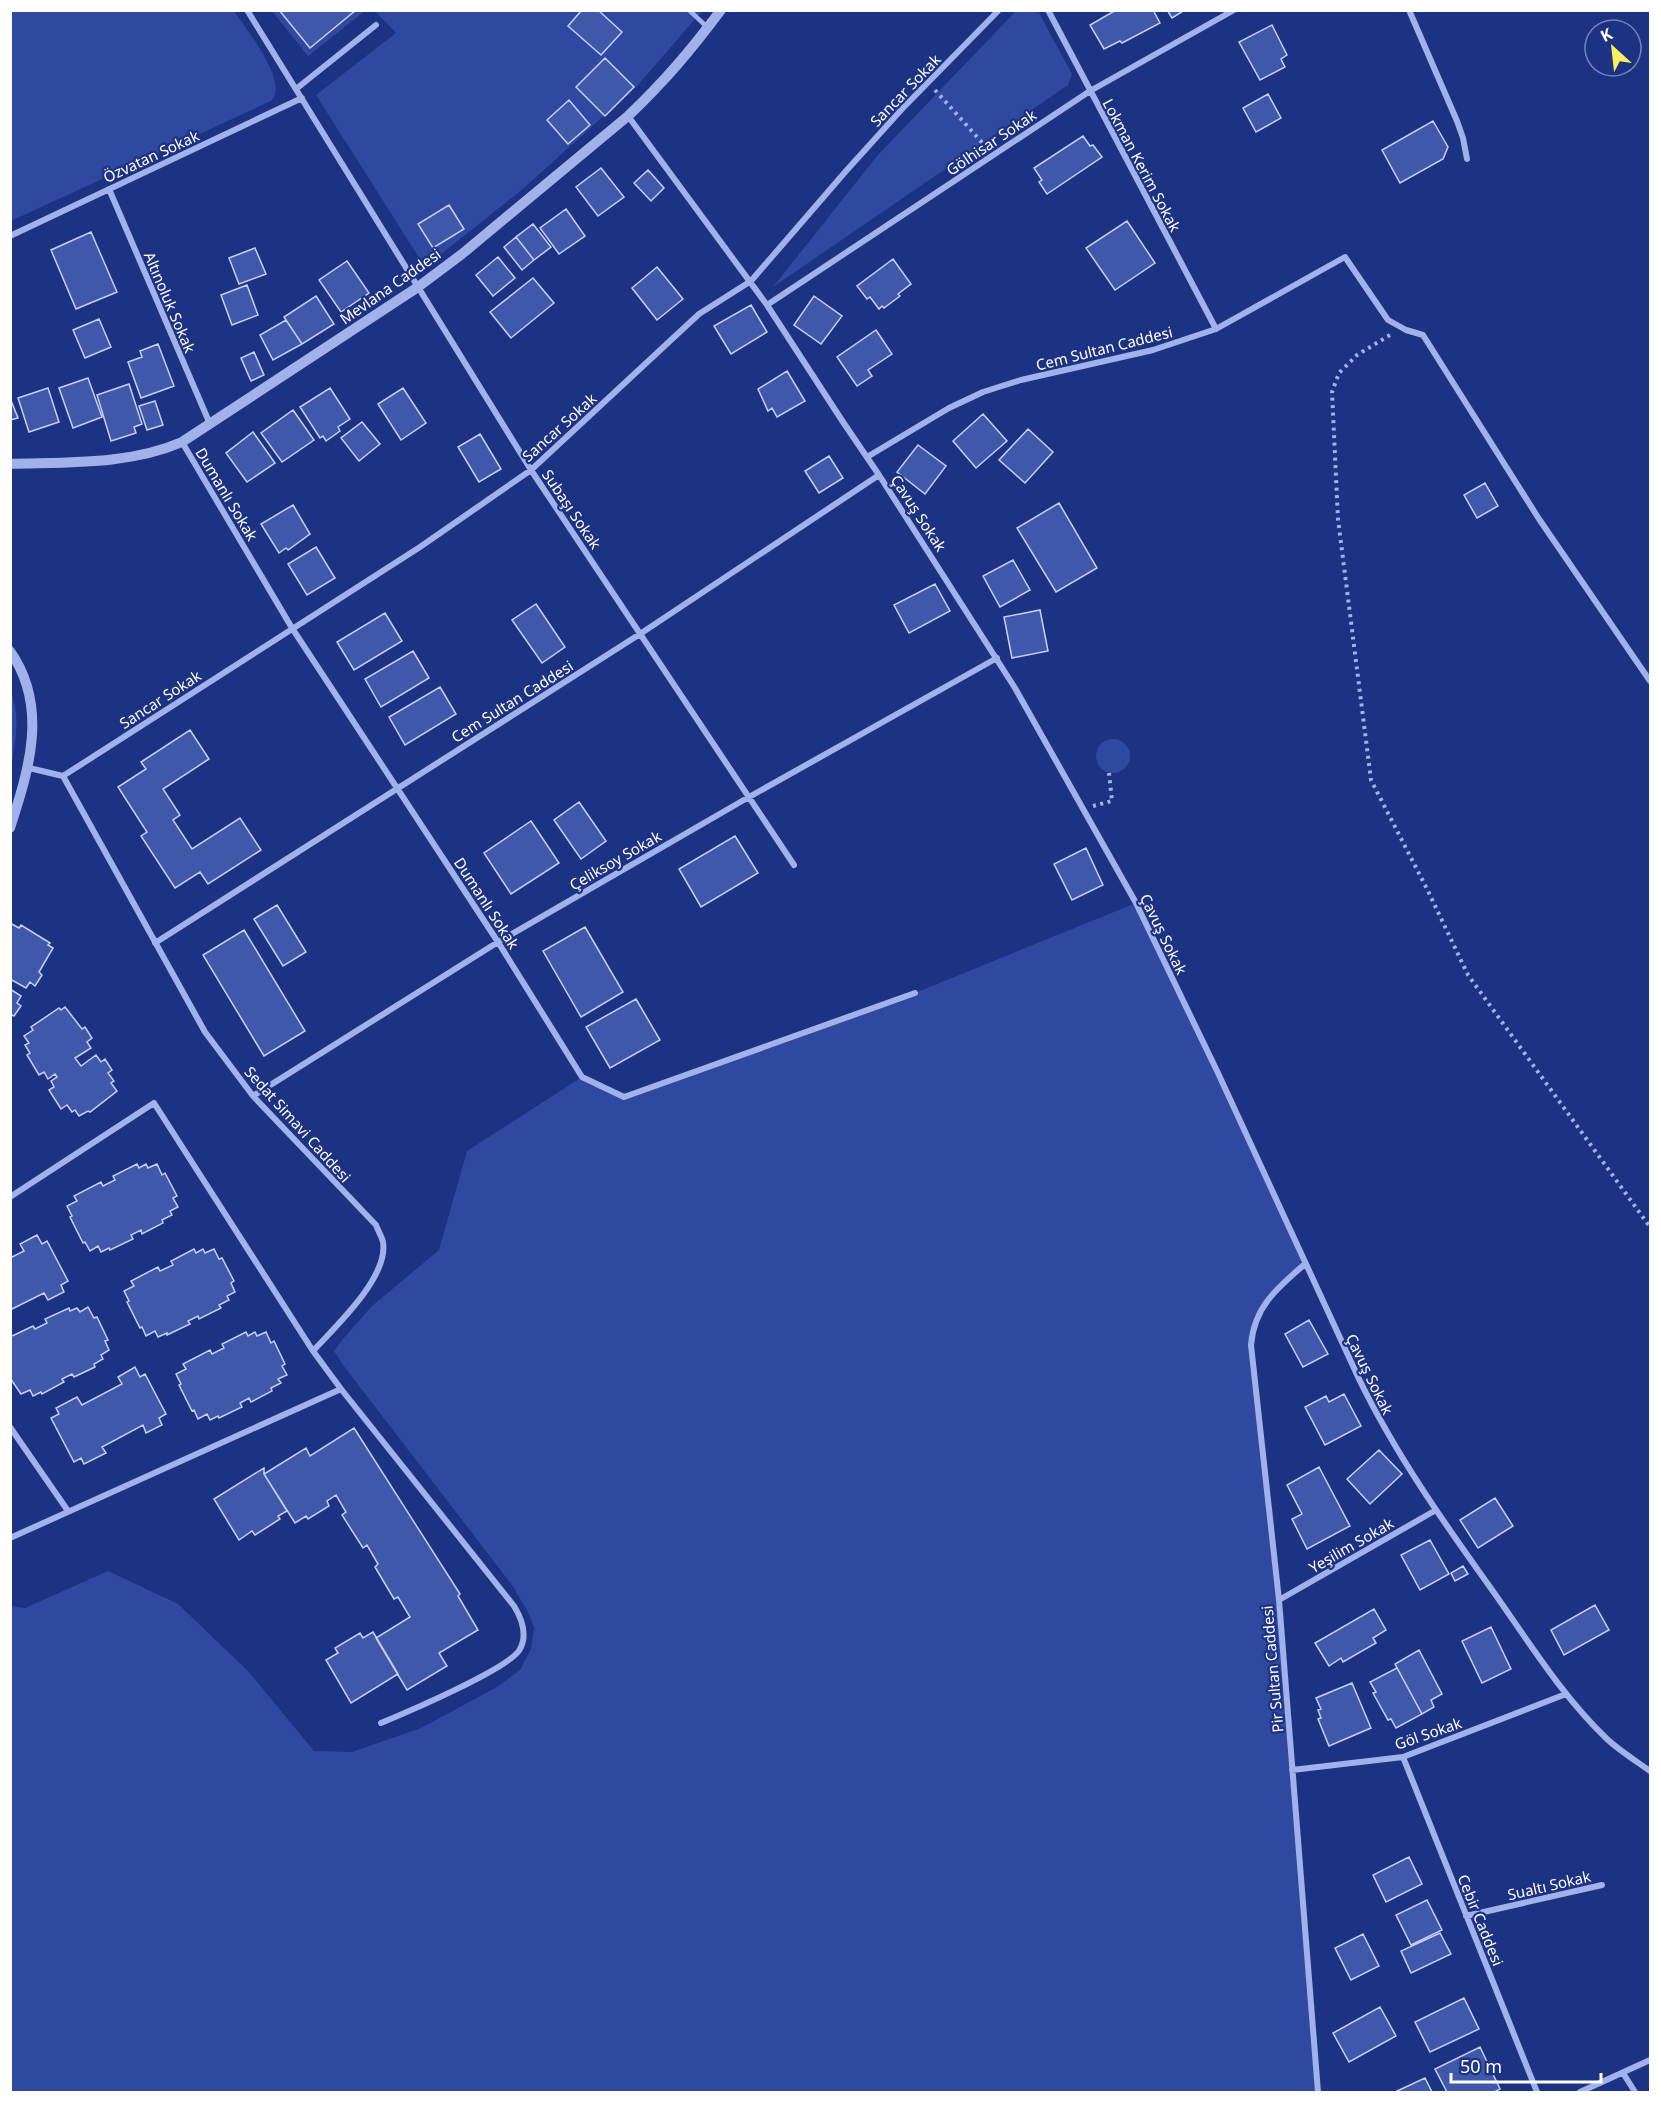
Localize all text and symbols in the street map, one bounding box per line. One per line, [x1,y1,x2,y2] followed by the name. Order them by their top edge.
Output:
[1583,18,1643,78] north arrow
[1596,22,1616,47] text: K
[865,49,945,131] street label: Sancar Sokak
[1098,95,1186,235] street label: Lokman Kerim Sokak
[942,105,1040,179] street label: Gölhisar Sokak
[100,125,202,187] street label: Özvatan Sokak
[335,244,445,328] street label: Mevlana Caddesi
[140,248,200,356] street label: Altınoluk Sokak
[1034,321,1174,375] street label: Cem Sultan Caddesi
[518,388,600,466] street label: Sancar Sokak
[191,444,263,544] street label: Dumanlı Sokak
[538,465,606,553] street label: Subaşı Sokak
[887,471,951,555] street label: Çavuş Sokak
[447,655,577,747] street label: Cem Sultan Caddesi
[115,665,205,733] street label: Sancar Sokak
[565,826,665,894] street label: Çeliksoy Sokak
[450,853,524,953] street label: Dumanlı Sokak
[1136,890,1192,978] street label: Çavuş Sokak
[241,1062,355,1186] street label: Sedat Simavi Caddesi
[1342,1330,1398,1418] street label: Çavuş Sokak
[1305,1513,1397,1577] street label: Yeşilim Sokak
[1256,1605,1288,1733] street label: Pir Sultan Caddesi
[1392,1712,1464,1754] street label: Göl Sokak
[1505,1866,1593,1904] street label: Sualtı Sokak
[1454,1871,1508,1969] street label: Cebir Caddesi
[1451,2046,1601,2084] scale bar
[1460,2054,1502,2078] text: 50 m

